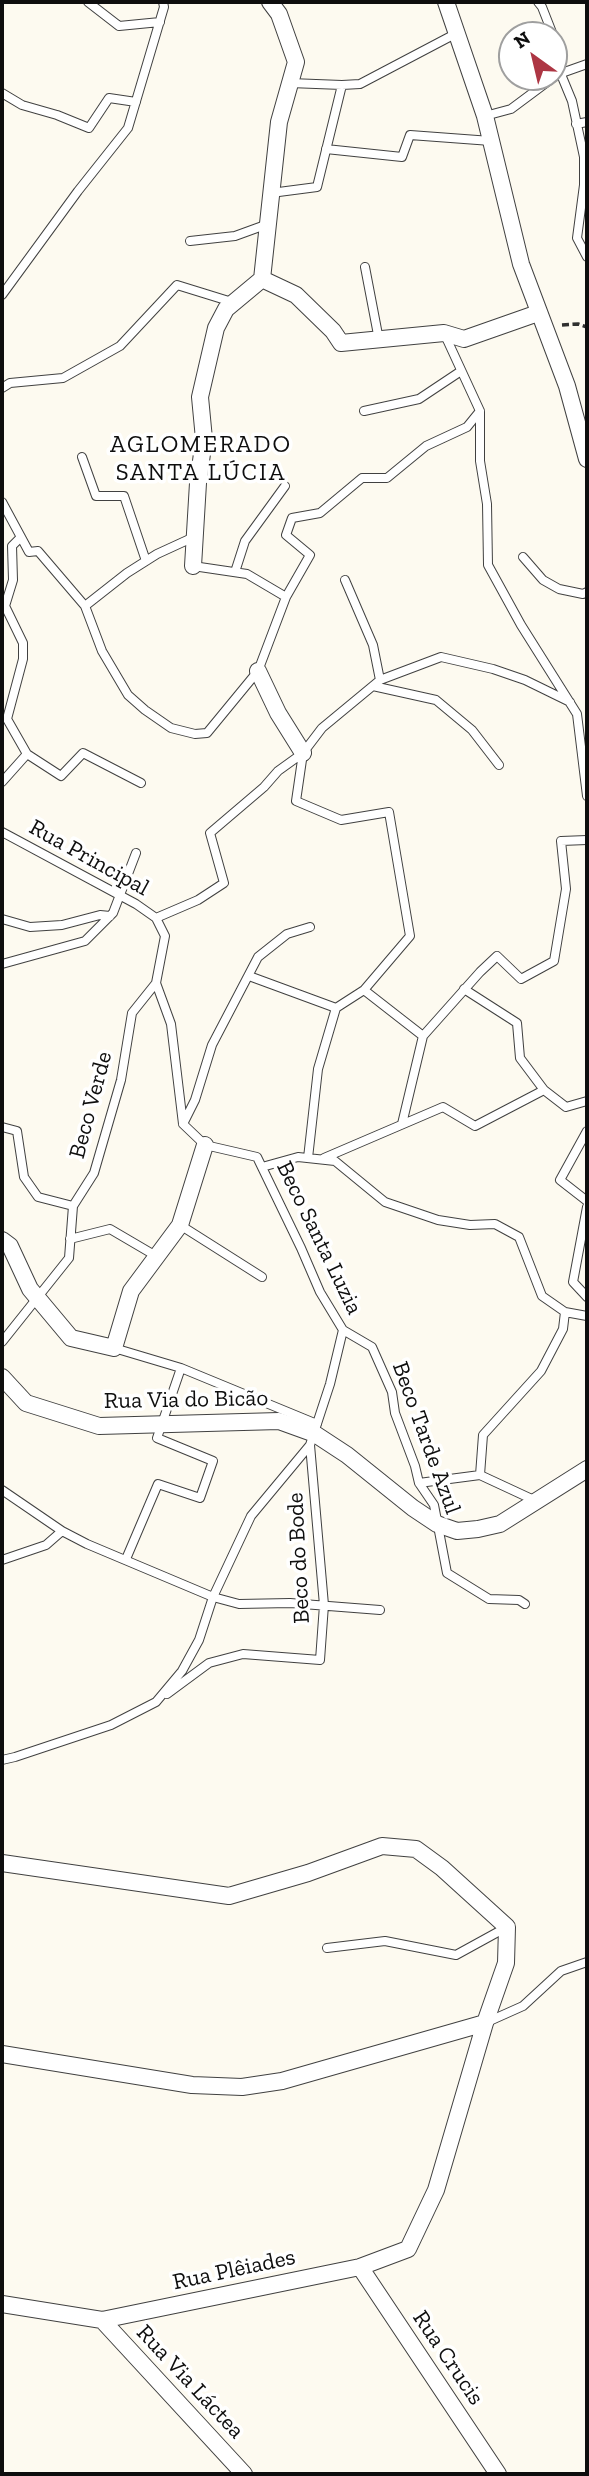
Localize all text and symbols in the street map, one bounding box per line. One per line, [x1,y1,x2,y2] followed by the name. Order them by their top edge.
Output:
[498,21,568,91] north arrow
[510,26,535,53] text: N
[111,431,291,487] district label: AGLOMERADO SANTA LÚCIA
[24,814,154,902] street label: Rua Principal
[63,1048,119,1162] street label: Beco Verde
[270,1157,368,1319] street label: Beco Santa Luzia
[386,1358,466,1518] street label: Beco Tarde Azul
[104,1385,268,1415] street label: Rua Via do Bicão
[282,1492,316,1624] street label: Beco do Bode
[170,2244,298,2296] street label: Rua Plêiades
[406,2306,490,2410] street label: Rua Crucis
[130,2319,250,2445] street label: Rua Via Láctea

